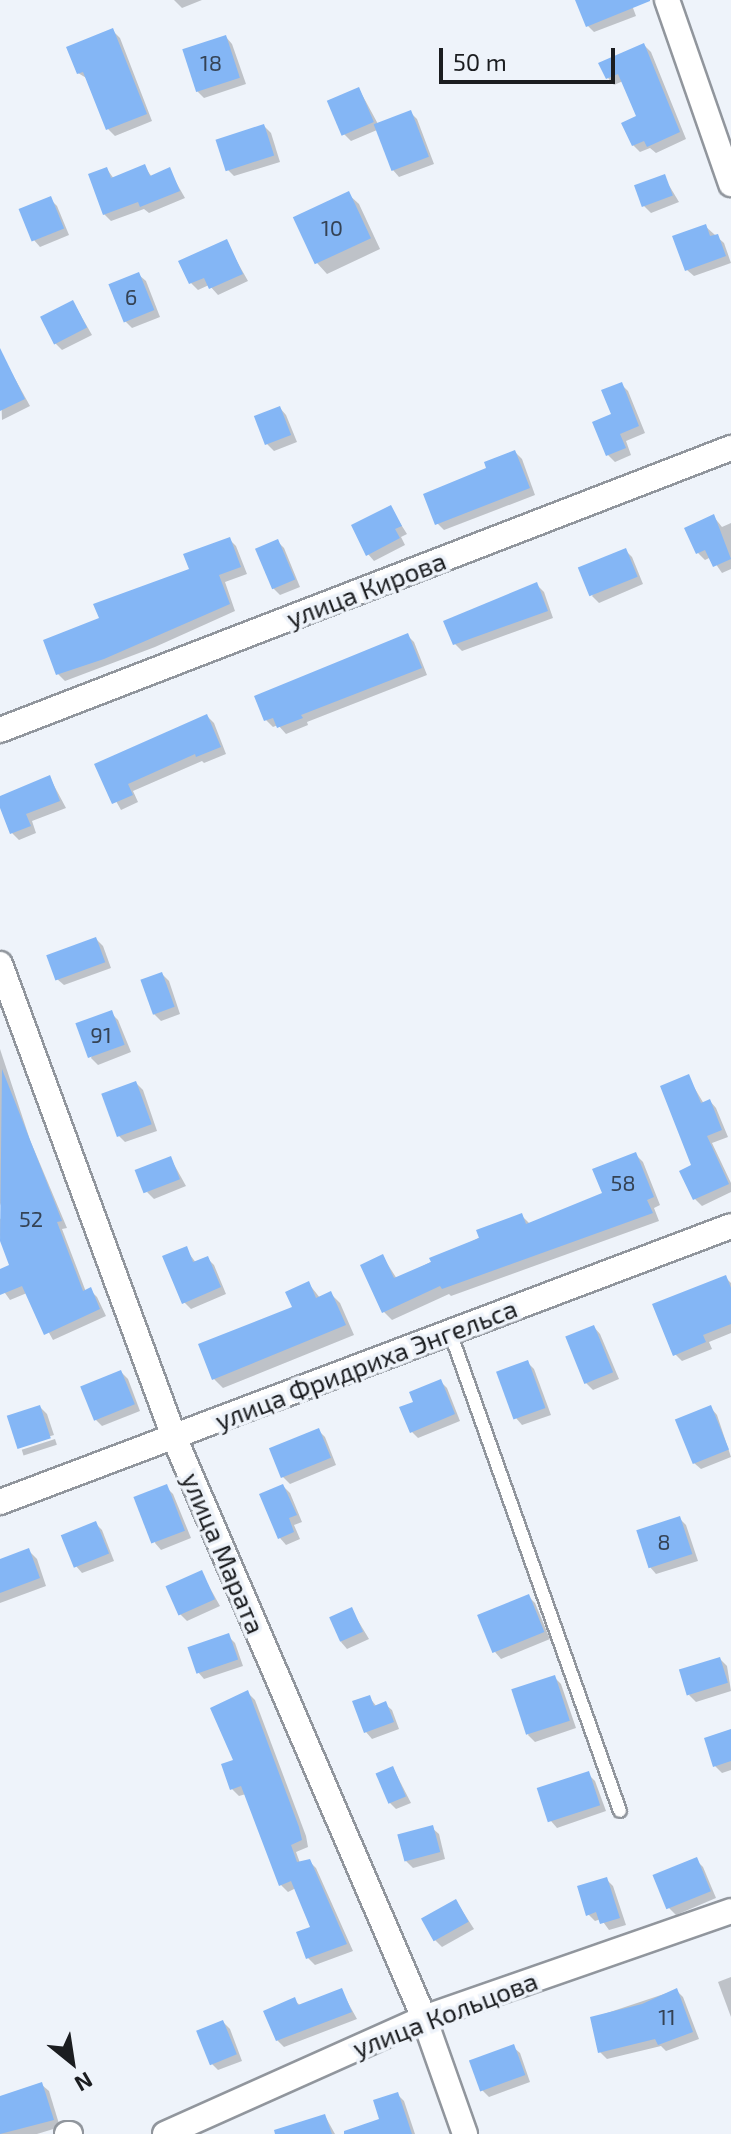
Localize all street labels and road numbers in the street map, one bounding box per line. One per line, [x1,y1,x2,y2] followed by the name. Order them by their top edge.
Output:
[282,544,450,634] street label: улица Кирова
[211,1292,521,1436] street label: улица Фридриха Энгельса
[176,1468,272,1638] street label: улица Марата
[348,1964,542,2064] street label: улица Кольцова

